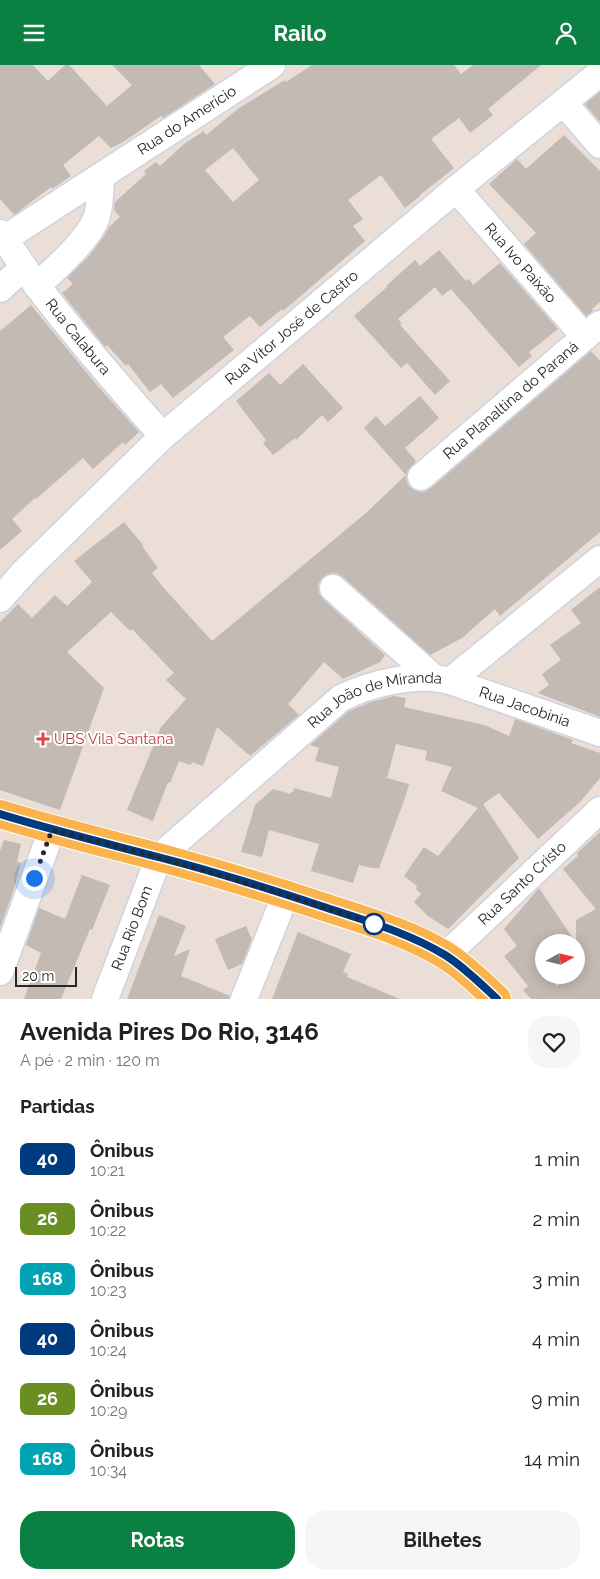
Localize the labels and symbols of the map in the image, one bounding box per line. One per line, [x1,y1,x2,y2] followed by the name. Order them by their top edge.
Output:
[134,82,240,159] street label: Rua do Amerício
[481,219,560,307] street label: Rua Ivo Paixão
[222,266,362,389] street label: Rua Vítor José de Castro
[42,295,114,379] street label: Rua Calabura
[439,338,582,463] street label: Rua Planaltina do Paraná
[304,669,443,732] street label: Rua João de Miranda
[477,683,573,731] street label: Rua Jacobinia
[54,730,173,748] place label: UBS Vila Santana
[36,732,50,746] marker: UBS Vila Santana
[474,838,570,929] street label: Rua Santo Cristo
[22,866,47,891] your location
[108,883,156,973] street label: Rua Rio Bom
[363,913,385,935] unlabelled marker
[535,934,585,984] north arrow
[15,964,78,987] scale bar

